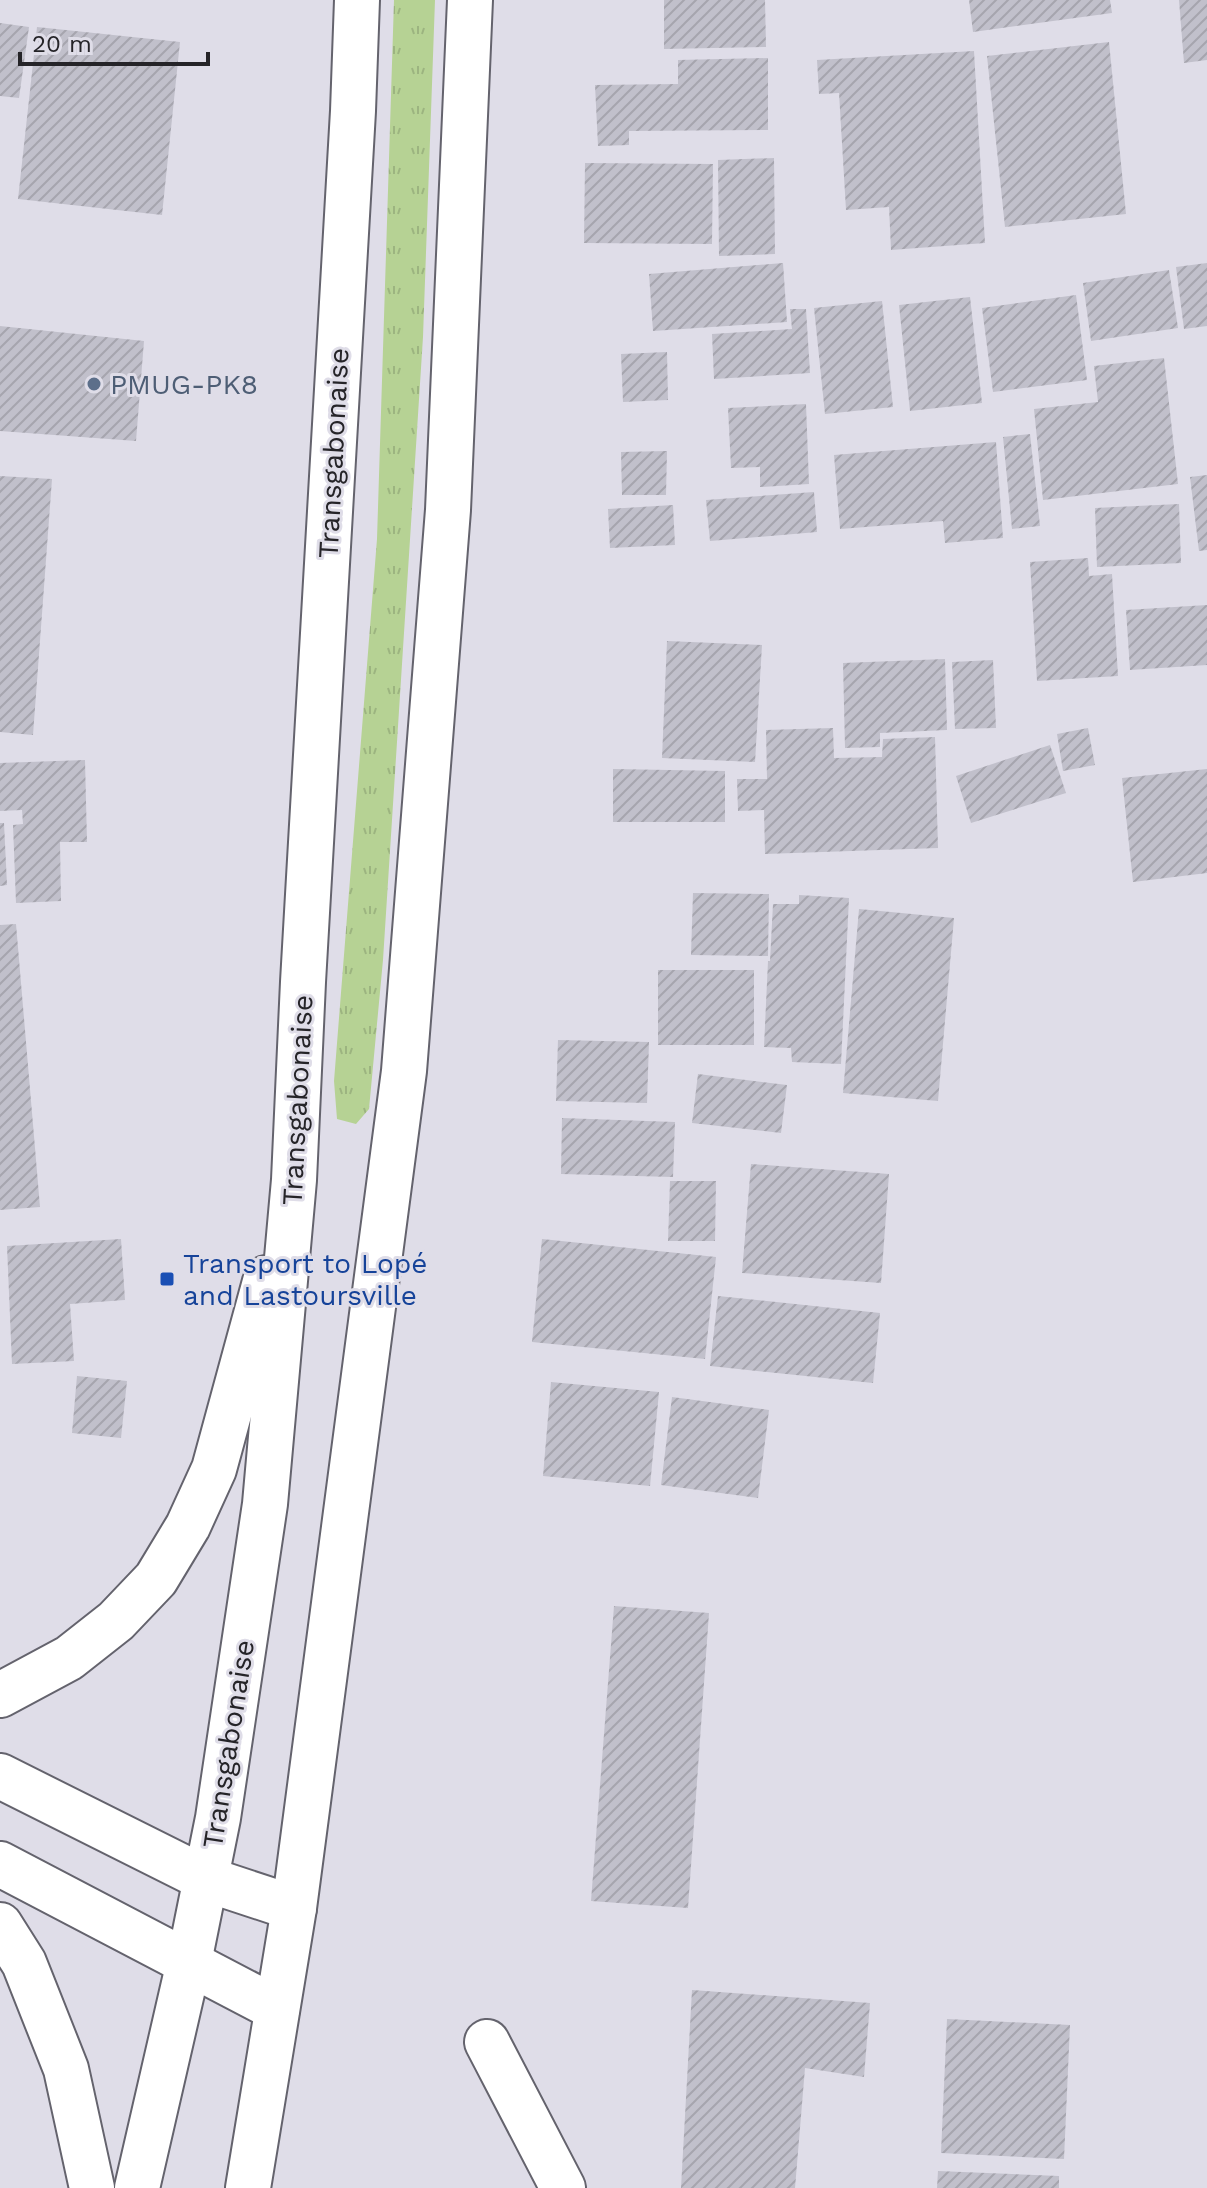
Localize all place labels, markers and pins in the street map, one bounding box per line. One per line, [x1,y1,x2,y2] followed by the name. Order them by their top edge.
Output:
[110,368,258,401] place label: PMUG-PK8
[85,375,103,393] marker: PMUG-PK8
[183,1247,428,1312] place label: Transport to Lopé and Lastoursville
[158,1270,176,1288] marker: Transport to Lopé and Lastoursville

